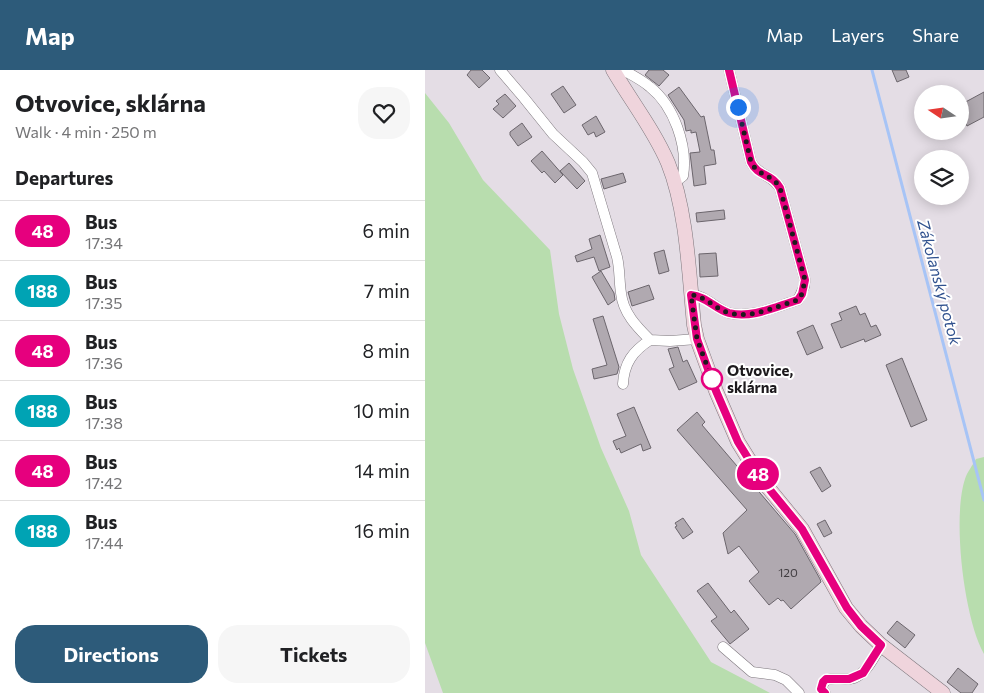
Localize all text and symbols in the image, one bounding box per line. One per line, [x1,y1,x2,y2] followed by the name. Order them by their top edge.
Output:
[25,21,75,50] text: Map
[766,24,803,46] text: Map
[831,24,884,46] text: Layers
[912,24,959,46] text: Share
[914,85,969,140] north arrow
[914,85,969,205] map controls
[358,87,410,139] button: heart
[15,88,206,117] text: Otvovice, sklárna
[726,95,751,120] your location
[15,122,157,141] text: Walk · 4 min · 250 m
[914,150,969,205] button: layers
[15,166,113,189] text: Departures
[85,210,117,233] text: Bus
[914,216,966,347] water label: Zákolanský potok
[362,219,410,242] text: 6 min
[31,220,54,242] text: 48
[85,233,123,252] text: 17:34
[85,270,117,293] text: Bus
[364,279,410,302] text: 7 min
[27,280,58,302] text: 188
[85,293,122,312] text: 17:35
[85,330,117,353] text: Bus
[362,339,410,362] text: 8 min
[31,340,54,362] text: 48
[85,353,123,372] text: 17:36
[727,361,793,396] place label: Otvovice, sklárna
[701,368,723,390] marker: Otvovice, sklárna
[85,390,117,413] text: Bus
[353,399,410,422] text: 10 min
[27,400,58,422] text: 188
[85,413,123,432] text: 17:38
[85,450,117,473] text: Bus
[735,458,781,490] line badge: 48
[354,459,410,482] text: 14 min
[31,460,54,482] text: 48
[747,463,769,485] text: 48
[85,473,122,492] text: 17:42
[85,510,117,533] text: Bus
[354,519,410,542] text: 16 min
[27,520,58,542] text: 188
[85,533,123,552] text: 17:44
[778,565,798,579] house number: 120
[15,625,208,683] button: Directions
[218,625,410,683] button: Tickets

